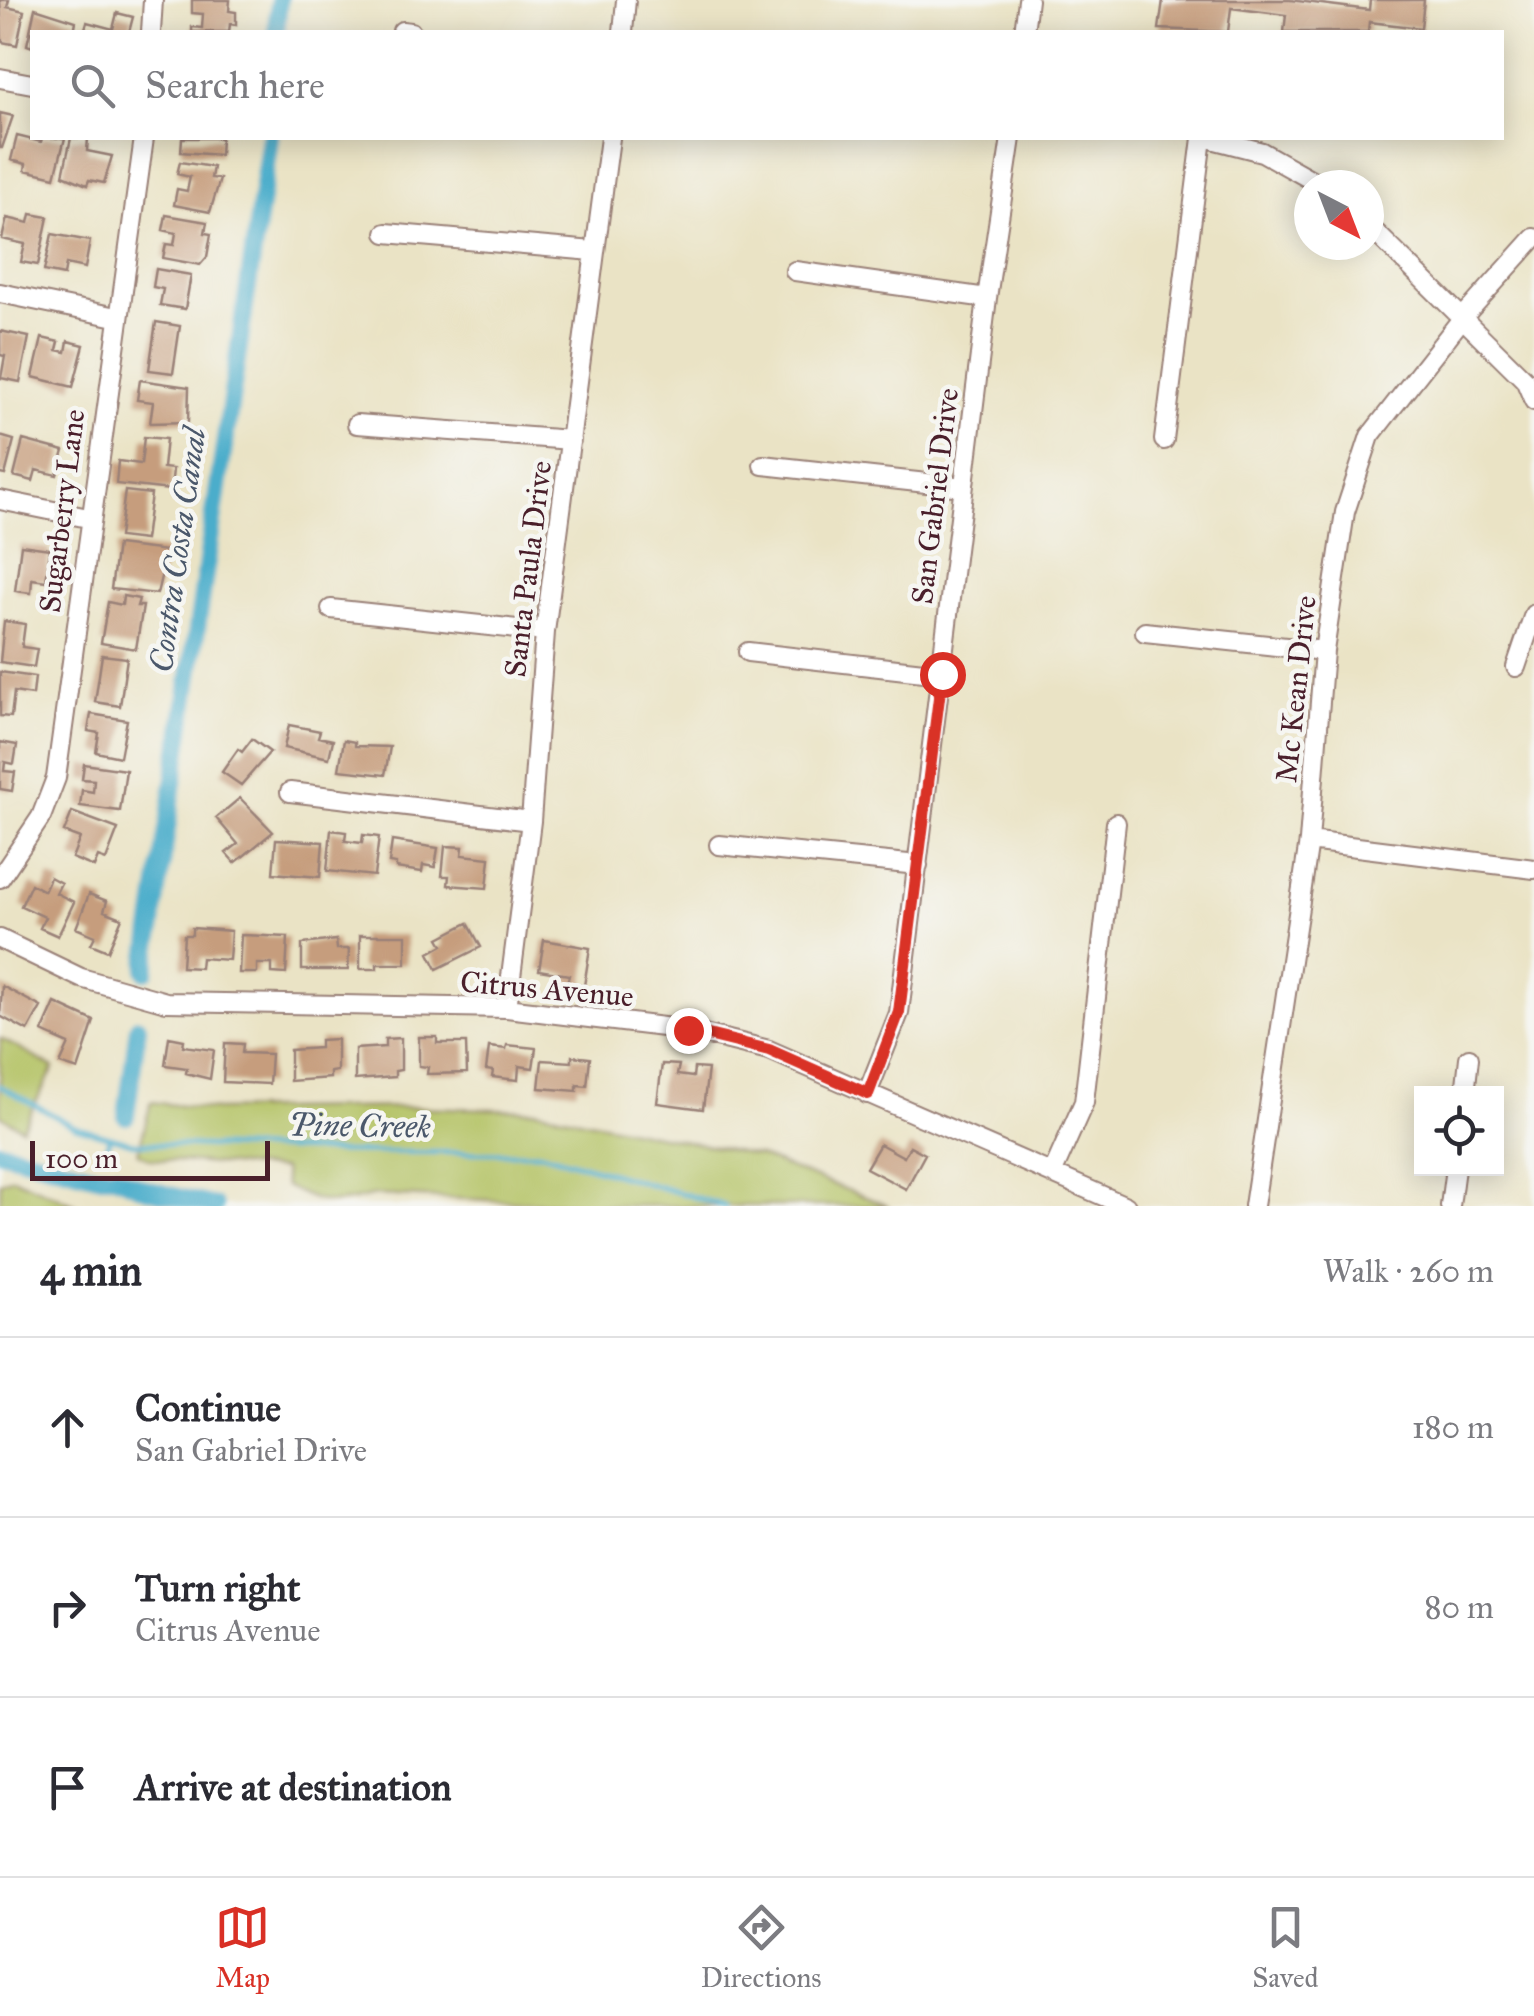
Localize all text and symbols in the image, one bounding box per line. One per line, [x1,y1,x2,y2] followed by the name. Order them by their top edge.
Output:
[30,30,1504,140] search box
[65,58,120,113] icon: search
[145,62,325,108] text: Search here
[1294,170,1384,260] north arrow
[904,386,966,606] street label: San Gabriel Drive
[32,407,92,615] street label: Sugarberry Lane
[142,423,215,675] water label: Contra Costa Canal
[497,459,559,679] street label: Santa Paula Drive
[1268,594,1324,784] street label: Mc Kean Drive
[920,652,966,698] route start
[459,963,635,1015] street label: Citrus Avenue
[666,1008,712,1054] route end
[1414,1086,1504,1176] map controls
[1414,1086,1504,1176] button: locate
[289,1105,431,1147] water label: Pine Creek
[30,1136,270,1180] scale bar
[45,1141,118,1176] text: 100 m
[40,1245,142,1297] text: 4 min
[1323,1252,1494,1291] text: Walk · 260 m
[135,1385,281,1431] text: Continue
[40,1400,95,1455] icon: ahead
[1412,1408,1494,1447] text: 180 m
[135,1431,367,1470] text: San Gabriel Drive
[135,1565,301,1611] text: Turn right
[40,1580,95,1635] icon: right
[1425,1588,1494,1627] text: 80 m
[135,1611,321,1650] text: Citrus Avenue
[40,1760,95,1815] icon: arrive
[135,1764,452,1810] text: Arrive at destination
[215,1900,270,1995] tab: Map
[701,1900,822,1995] tab: Directions
[1252,1900,1319,1995] tab: Saved

